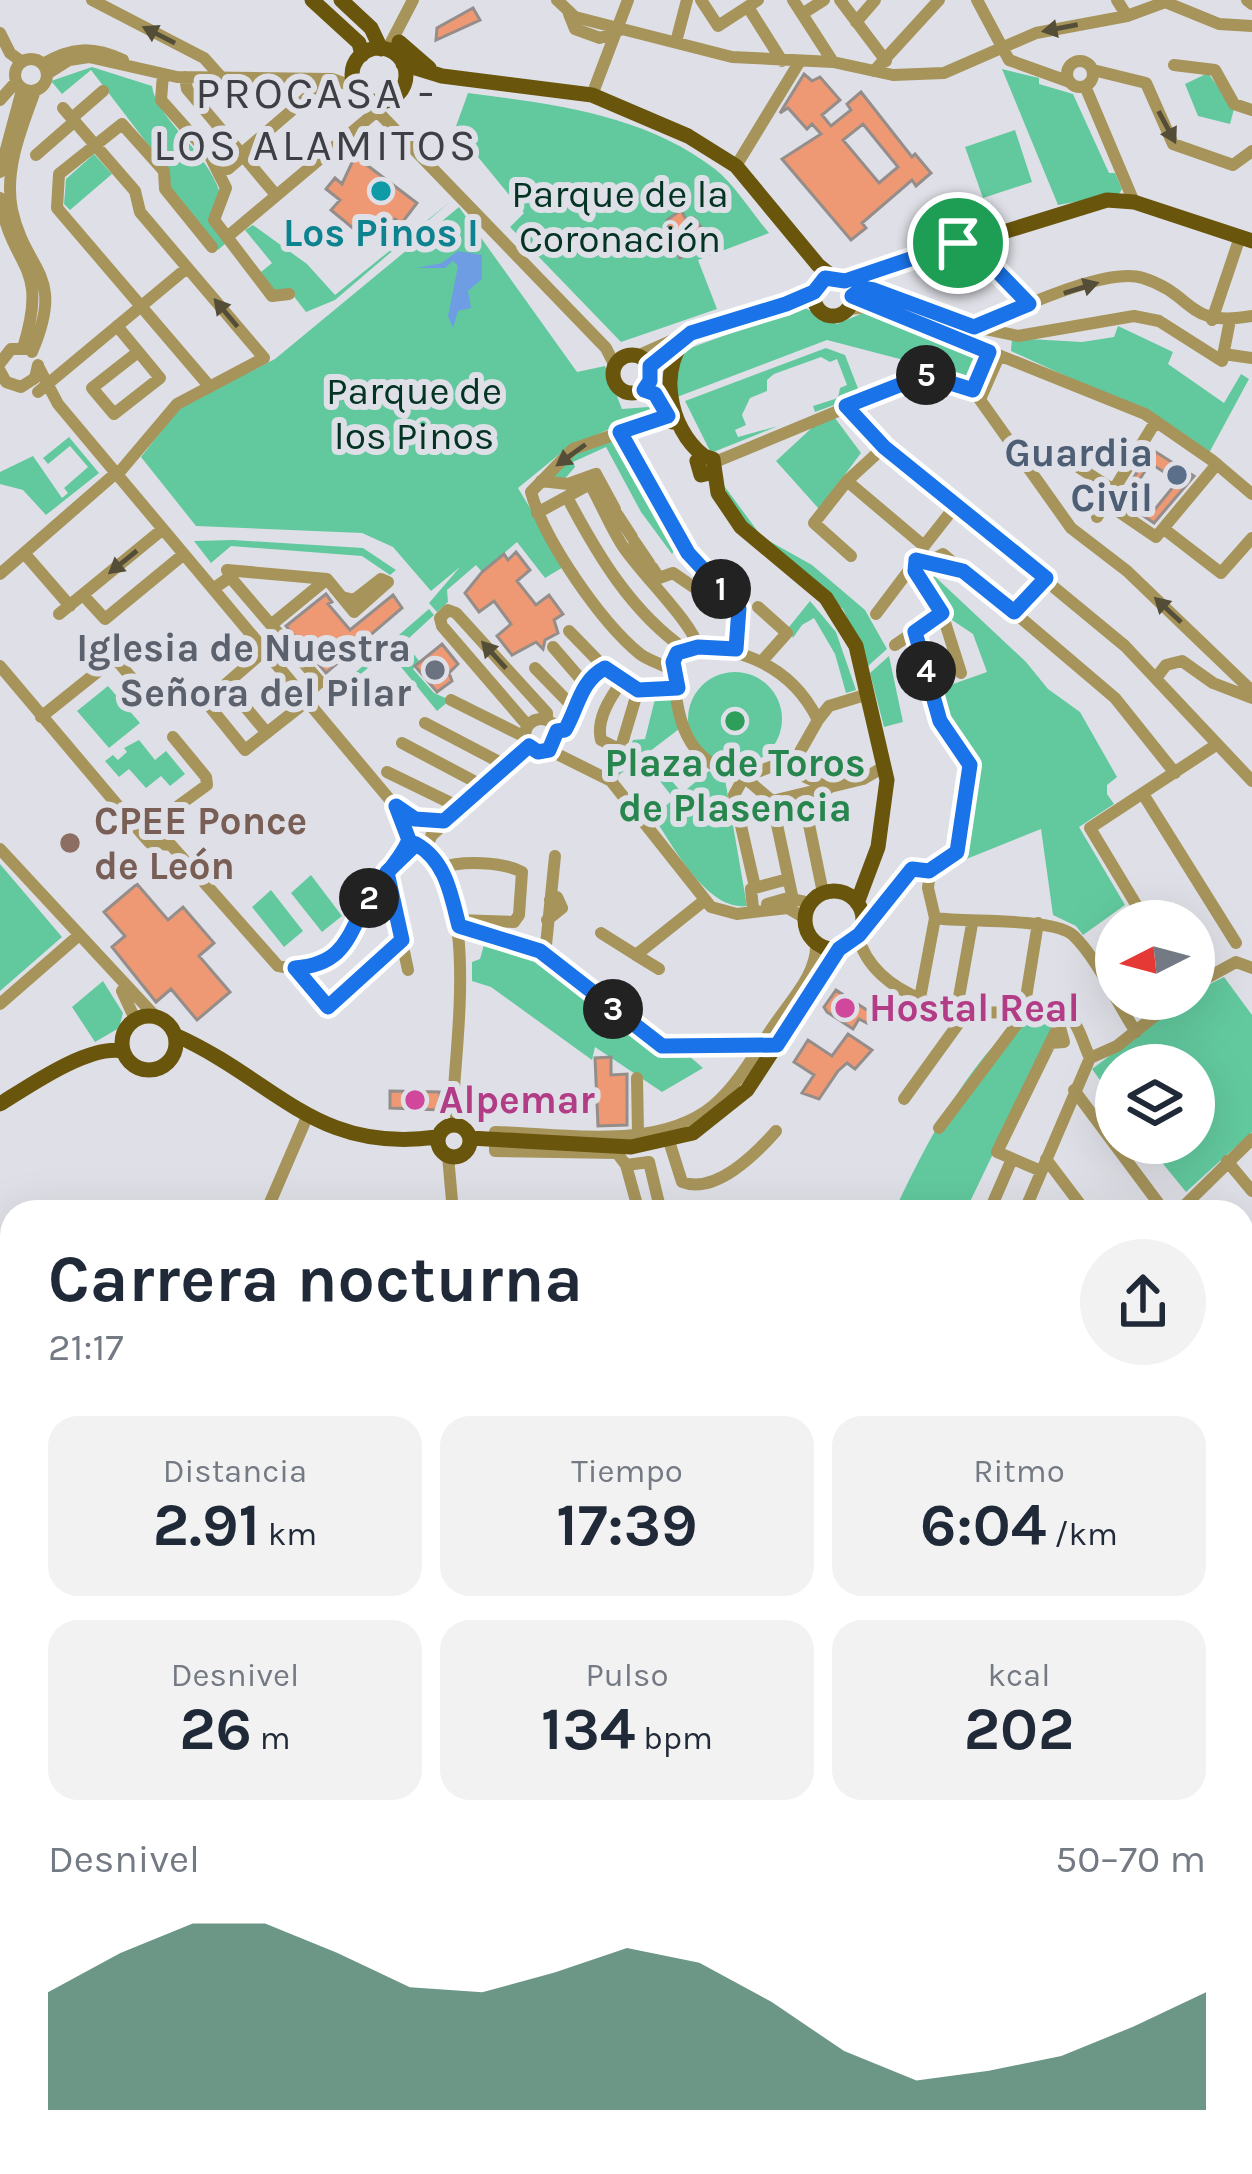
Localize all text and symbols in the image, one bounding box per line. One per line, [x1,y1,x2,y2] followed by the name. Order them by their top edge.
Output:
[1041,19,1079,38] one-way arrow
[142,26,176,46] one-way arrow
[153,67,479,171] district label: PROCASA - LOS ALAMITOS
[1157,110,1177,144] one-way arrow
[511,171,729,262] park label: Parque de la Coronación
[368,178,394,204] marker: Los Pinos I
[907,192,1009,294] pin
[283,210,479,256] place label: Los Pinos I
[925,210,991,276] icon: arrive
[1063,278,1099,296] one-way arrow
[213,298,239,328] one-way arrow
[896,345,956,405] pin: 5
[916,356,936,394] text: 5
[326,368,502,459] park label: Parque de los Pinos
[1004,430,1153,521] place label: Guardia Civil
[555,443,586,467] one-way arrow
[1164,462,1190,488] marker: Guardia Civil
[108,548,138,574] one-way arrow
[691,559,751,619] pin: 1
[715,570,727,608] text: 1
[1154,596,1183,624] one-way arrow
[76,625,412,716] place label: Iglesia de Nuestra Señora del Pilar
[481,640,508,670] one-way arrow
[896,641,956,701] pin: 4
[916,652,936,690] text: 4
[422,657,448,683] marker: Iglesia de Nuestra Señora del Pilar
[722,708,748,734] marker: Plaza de Toros de Plasencia
[604,740,866,831] place label: Plaza de Toros de Plasencia
[94,798,307,889] place label: CPEE Ponce de León
[57,830,83,856] marker: CPEE Ponce de León
[339,868,399,928] pin: 2
[359,879,379,917] text: 2
[1095,900,1215,1020] north arrow
[1095,900,1215,1164] map controls
[583,979,643,1039] pin: 3
[869,985,1080,1031] place label: Hostal Real
[603,990,623,1028] text: 3
[832,995,858,1021] marker: Hostal Real
[1095,1044,1215,1164] button: layers
[439,1077,596,1123] place label: Alpemar
[402,1087,428,1113] marker: Alpemar
[1080,1239,1206,1365] button: share
[48,1240,583,1318] text: Carrera nocturna
[48,1324,124,1370] text: 21:17
[163,1452,307,1490] text: Distancia
[571,1452,683,1490] text: Tiempo
[973,1452,1065,1490] text: Ritmo
[153,1490,260,1560] text: 2.91
[556,1490,698,1560] text: 17:39
[920,1490,1046,1560] text: 6:04
[260,1515,317,1553] text: km
[1046,1515,1118,1553] text: /km
[171,1656,299,1694] text: Desnivel
[586,1656,668,1694] text: Pulso
[987,1656,1051,1694] text: kcal
[179,1694,252,1764] text: 26
[541,1694,635,1764] text: 134
[964,1694,1074,1764] text: 202
[252,1719,291,1757] text: m
[635,1719,713,1757] text: bpm
[48,1836,200,1882] text: Desnivel
[1055,1836,1206,1882] text: 50–70 m

